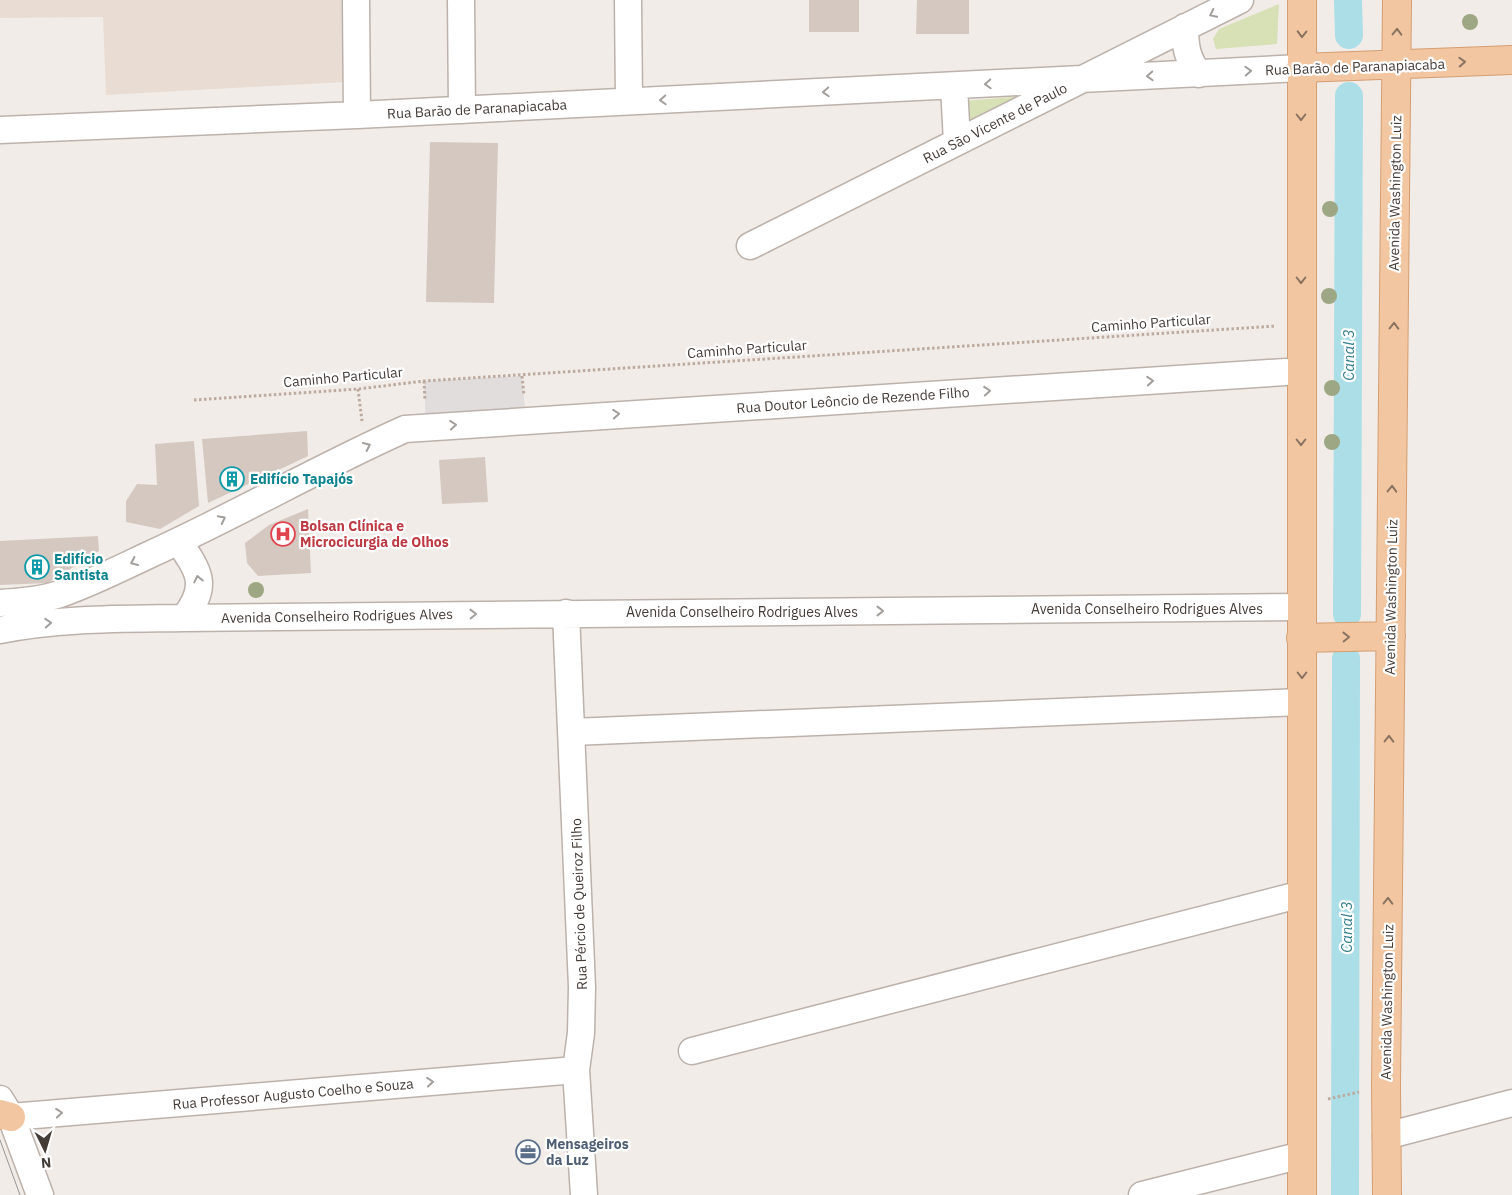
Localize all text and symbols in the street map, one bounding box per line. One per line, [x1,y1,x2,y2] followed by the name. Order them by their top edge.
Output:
[1209,7,1218,18] one-way arrow
[1392,28,1402,36] one-way arrow
[1297,30,1307,38] one-way arrow
[1265,55,1446,79] street label: Rua Barão de Paranapiacaba
[1459,57,1467,67] one-way arrow
[1244,66,1252,77] one-way arrow
[1146,71,1154,82] one-way arrow
[920,79,1070,167] street label: Rua São Vicente de Paulo
[984,79,992,89] one-way arrow
[821,87,829,97] one-way arrow
[659,94,667,105] one-way arrow
[387,95,568,123] street label: Rua Barão de Paranapiacaba
[1296,114,1306,121] one-way arrow
[1385,115,1405,271] street label: Avenida Washington Luiz
[1296,276,1306,284] one-way arrow
[1091,310,1211,336] street label: Caminho Particular
[1389,322,1399,330] one-way arrow
[1339,329,1358,381] water label: Canal 3
[687,336,807,362] street label: Caminho Particular
[283,363,403,391] street label: Caminho Particular
[1146,376,1154,387] one-way arrow
[736,383,970,417] street label: Rua Doutor Leôncio de Rezende Filho
[984,386,992,397] one-way arrow
[612,409,620,420] one-way arrow
[450,419,458,430] one-way arrow
[1296,438,1306,446] one-way arrow
[362,442,371,452] one-way arrow
[219,466,245,492] building icon: Edifício Tapajós
[250,470,353,488] place label: Edifício Tapajós
[1387,485,1397,492] one-way arrow
[216,515,225,525] one-way arrow
[300,517,449,551] place label: Bolsan Clínica e Microcicurgia de Olhos
[1381,519,1401,675] street label: Avenida Washington Luiz
[270,521,296,547] hospital icon: Bolsan Clínica e Microcicurgia de Olhos
[54,550,109,584] place label: Edifício Santista
[24,554,50,580] building icon: Edifício Santista
[130,555,139,566] one-way arrow
[193,575,203,584] one-way arrow
[1031,600,1263,618] street label: Avenida Conselheiro Rodrigues Alves
[626,603,858,621] street label: Avenida Conselheiro Rodrigues Alves
[221,605,453,627] street label: Avenida Conselheiro Rodrigues Alves
[877,606,885,616] one-way arrow
[470,609,477,619] one-way arrow
[44,618,52,629] one-way arrow
[1342,632,1350,642] one-way arrow
[1296,671,1307,679] one-way arrow
[1384,735,1395,743] one-way arrow
[567,818,591,990] street label: Rua Pércio de Queiroz Filho
[1383,897,1393,905] one-way arrow
[1337,901,1356,953] water label: Canal 3
[1377,924,1397,1080] street label: Avenida Washington Luiz
[172,1074,415,1114] street label: Rua Professor Augusto Coelho e Souza
[427,1077,435,1088] one-way arrow
[55,1108,63,1119] one-way arrow
[20,1125,70,1175] north arrow
[546,1135,629,1169] place label: Mensageiros da Luz
[515,1139,541,1165] office icon: Mensageiros da Luz
[40,1154,52,1172] text: N

